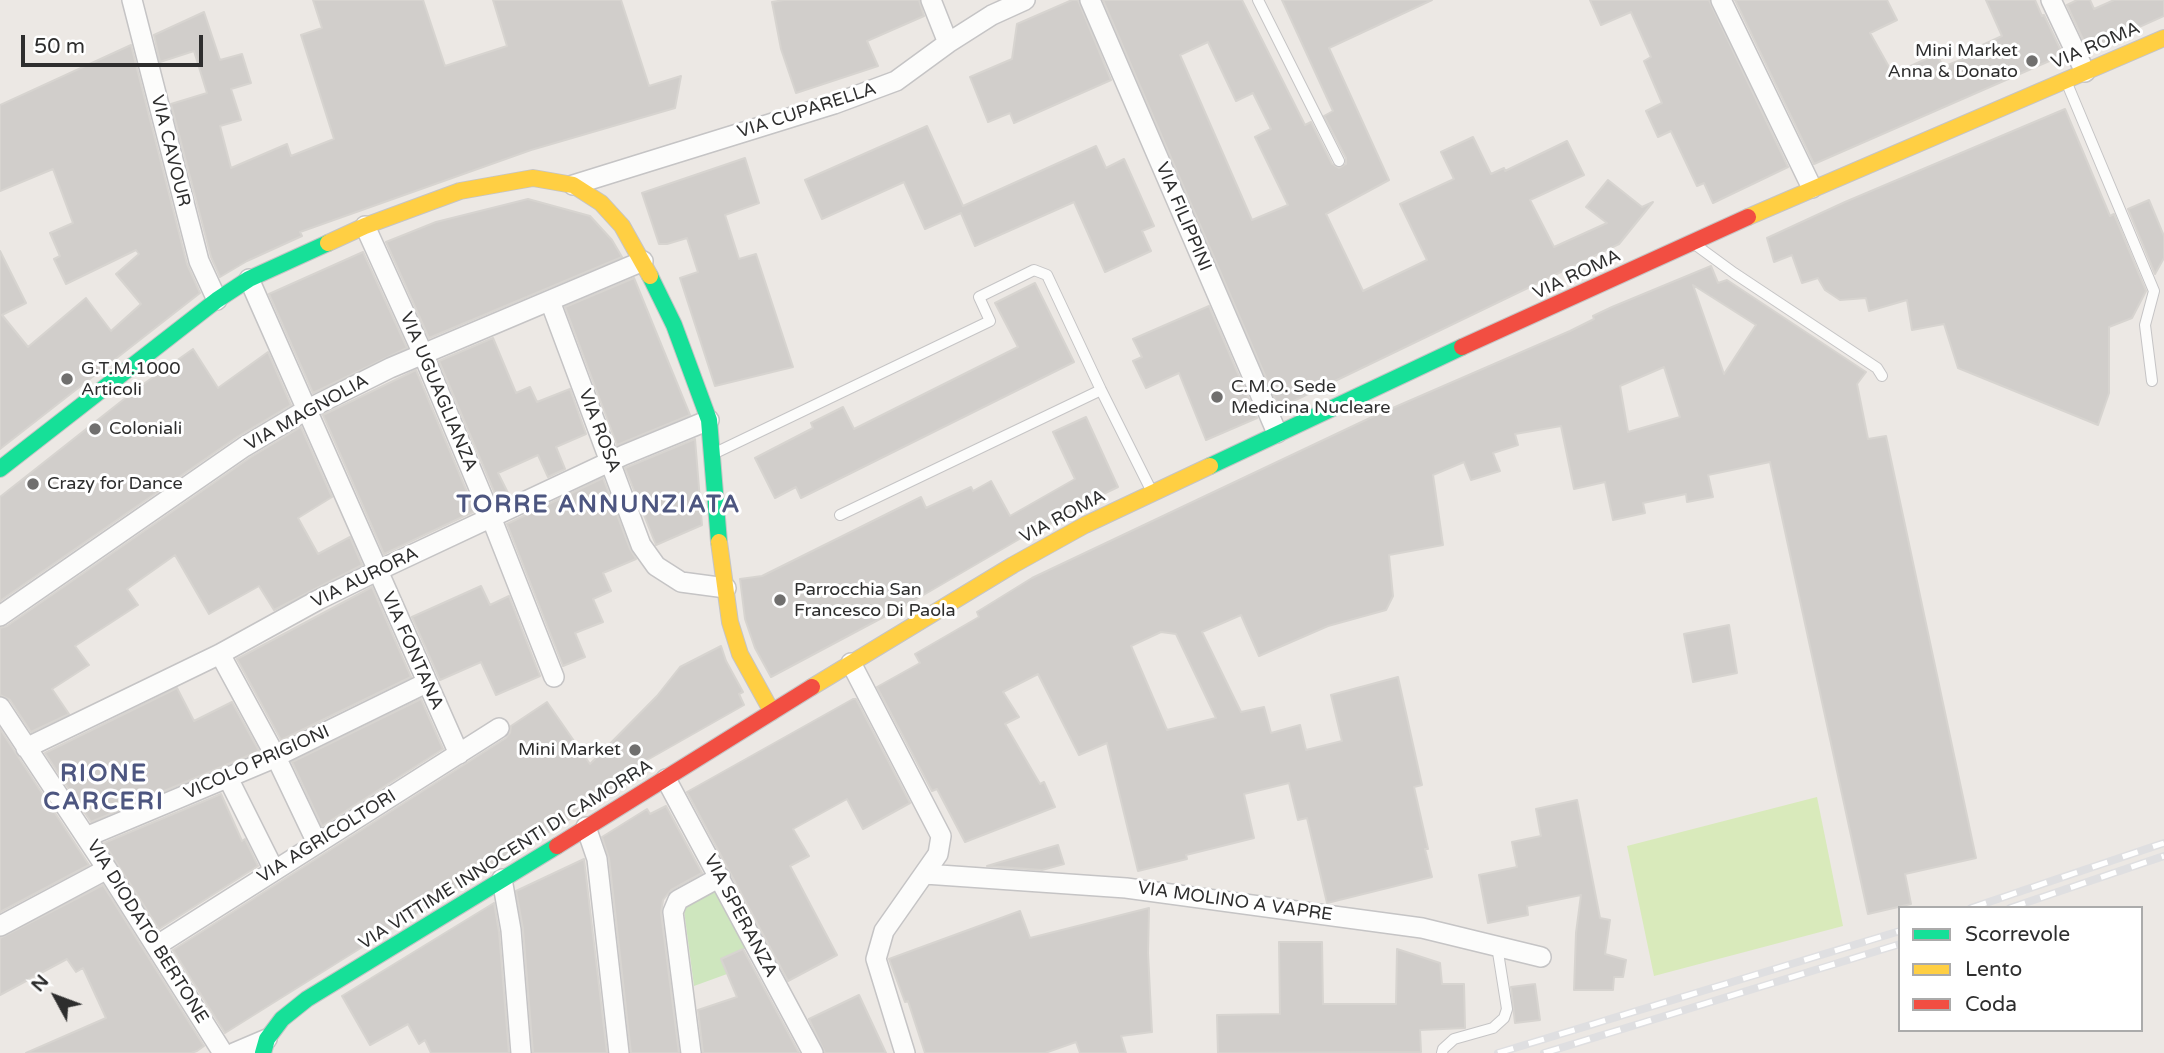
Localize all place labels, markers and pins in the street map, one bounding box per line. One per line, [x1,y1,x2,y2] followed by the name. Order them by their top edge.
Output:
[1887,40,2018,82] place label: Mini Market Anna & Donato
[2024,53,2040,69] marker: Mini Market Anna & Donato
[81,358,180,400] place label: G.T.M.1000 Articoli
[59,371,75,387] marker: G.T.M.1000 Articoli
[1231,376,1390,418] place label: C.M.O. Sede Medicina Nucleare
[1209,389,1225,405] marker: C.M.O. Sede Medicina Nucleare
[109,418,182,440] place label: Coloniali
[87,421,103,437] marker: Coloniali
[47,473,183,495] place label: Crazy for Dance
[25,476,41,492] marker: Crazy for Dance
[794,579,956,622] place label: Parrocchia San Francesco Di Paola
[772,592,788,608] marker: Parrocchia San Francesco Di Paola
[518,739,621,761] place label: Mini Market
[627,742,643,758] marker: Mini Market

